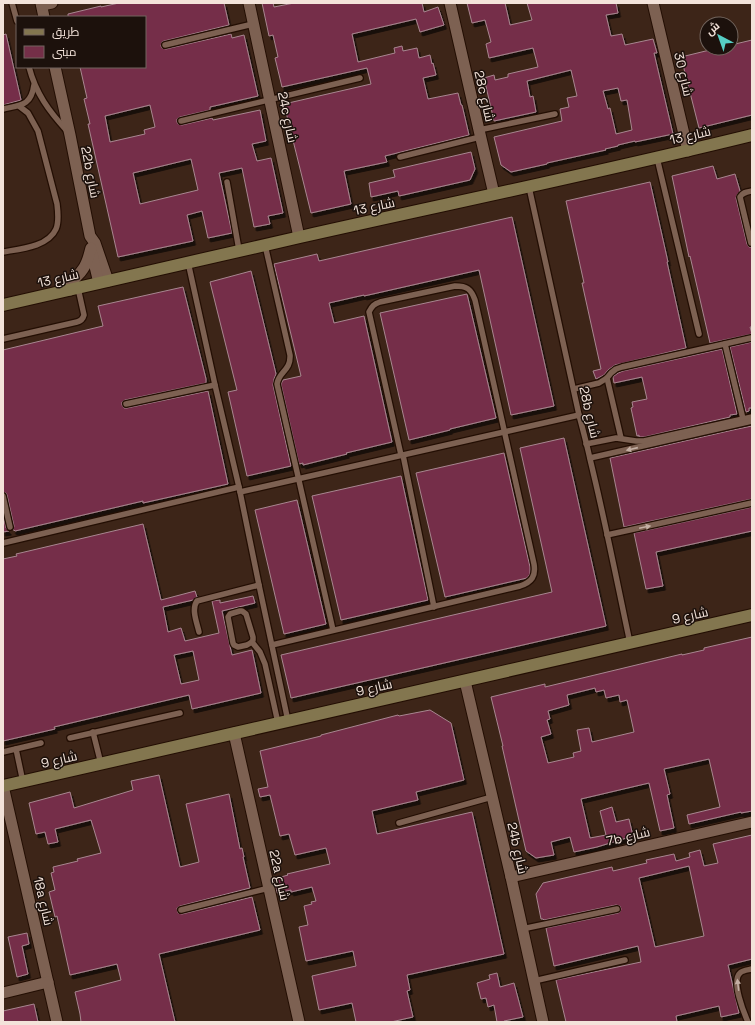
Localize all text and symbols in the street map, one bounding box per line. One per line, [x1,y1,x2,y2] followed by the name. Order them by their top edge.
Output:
[16,16,146,68] legend
[699,16,739,56] north arrow
[703,19,722,38] text: ش
[52,24,80,40] text: طريق
[52,44,77,60] text: مبنى
[670,50,697,98] street label: شارع 30
[470,69,499,123] street label: 28c شارع
[274,90,301,144] street label: 24c شارع
[668,123,712,148] street label: شارع 13
[77,145,104,200] street label: 22b شارع
[352,194,396,219] street label: شارع 13
[36,266,80,291] street label: شارع 13
[575,384,604,440] street label: 28b شارع
[626,446,638,452] one-way arrow
[639,523,652,529] one-way arrow
[670,603,710,628] street label: شارع 9
[354,675,394,700] street label: شارع 9
[39,747,79,772] street label: شارع 9
[503,821,532,876] street label: 24b شارع
[605,823,652,850] street label: 7b شارع
[265,848,294,902] street label: 22a شارع
[30,875,57,927] street label: 18a شارع
[734,979,741,991] one-way arrow

